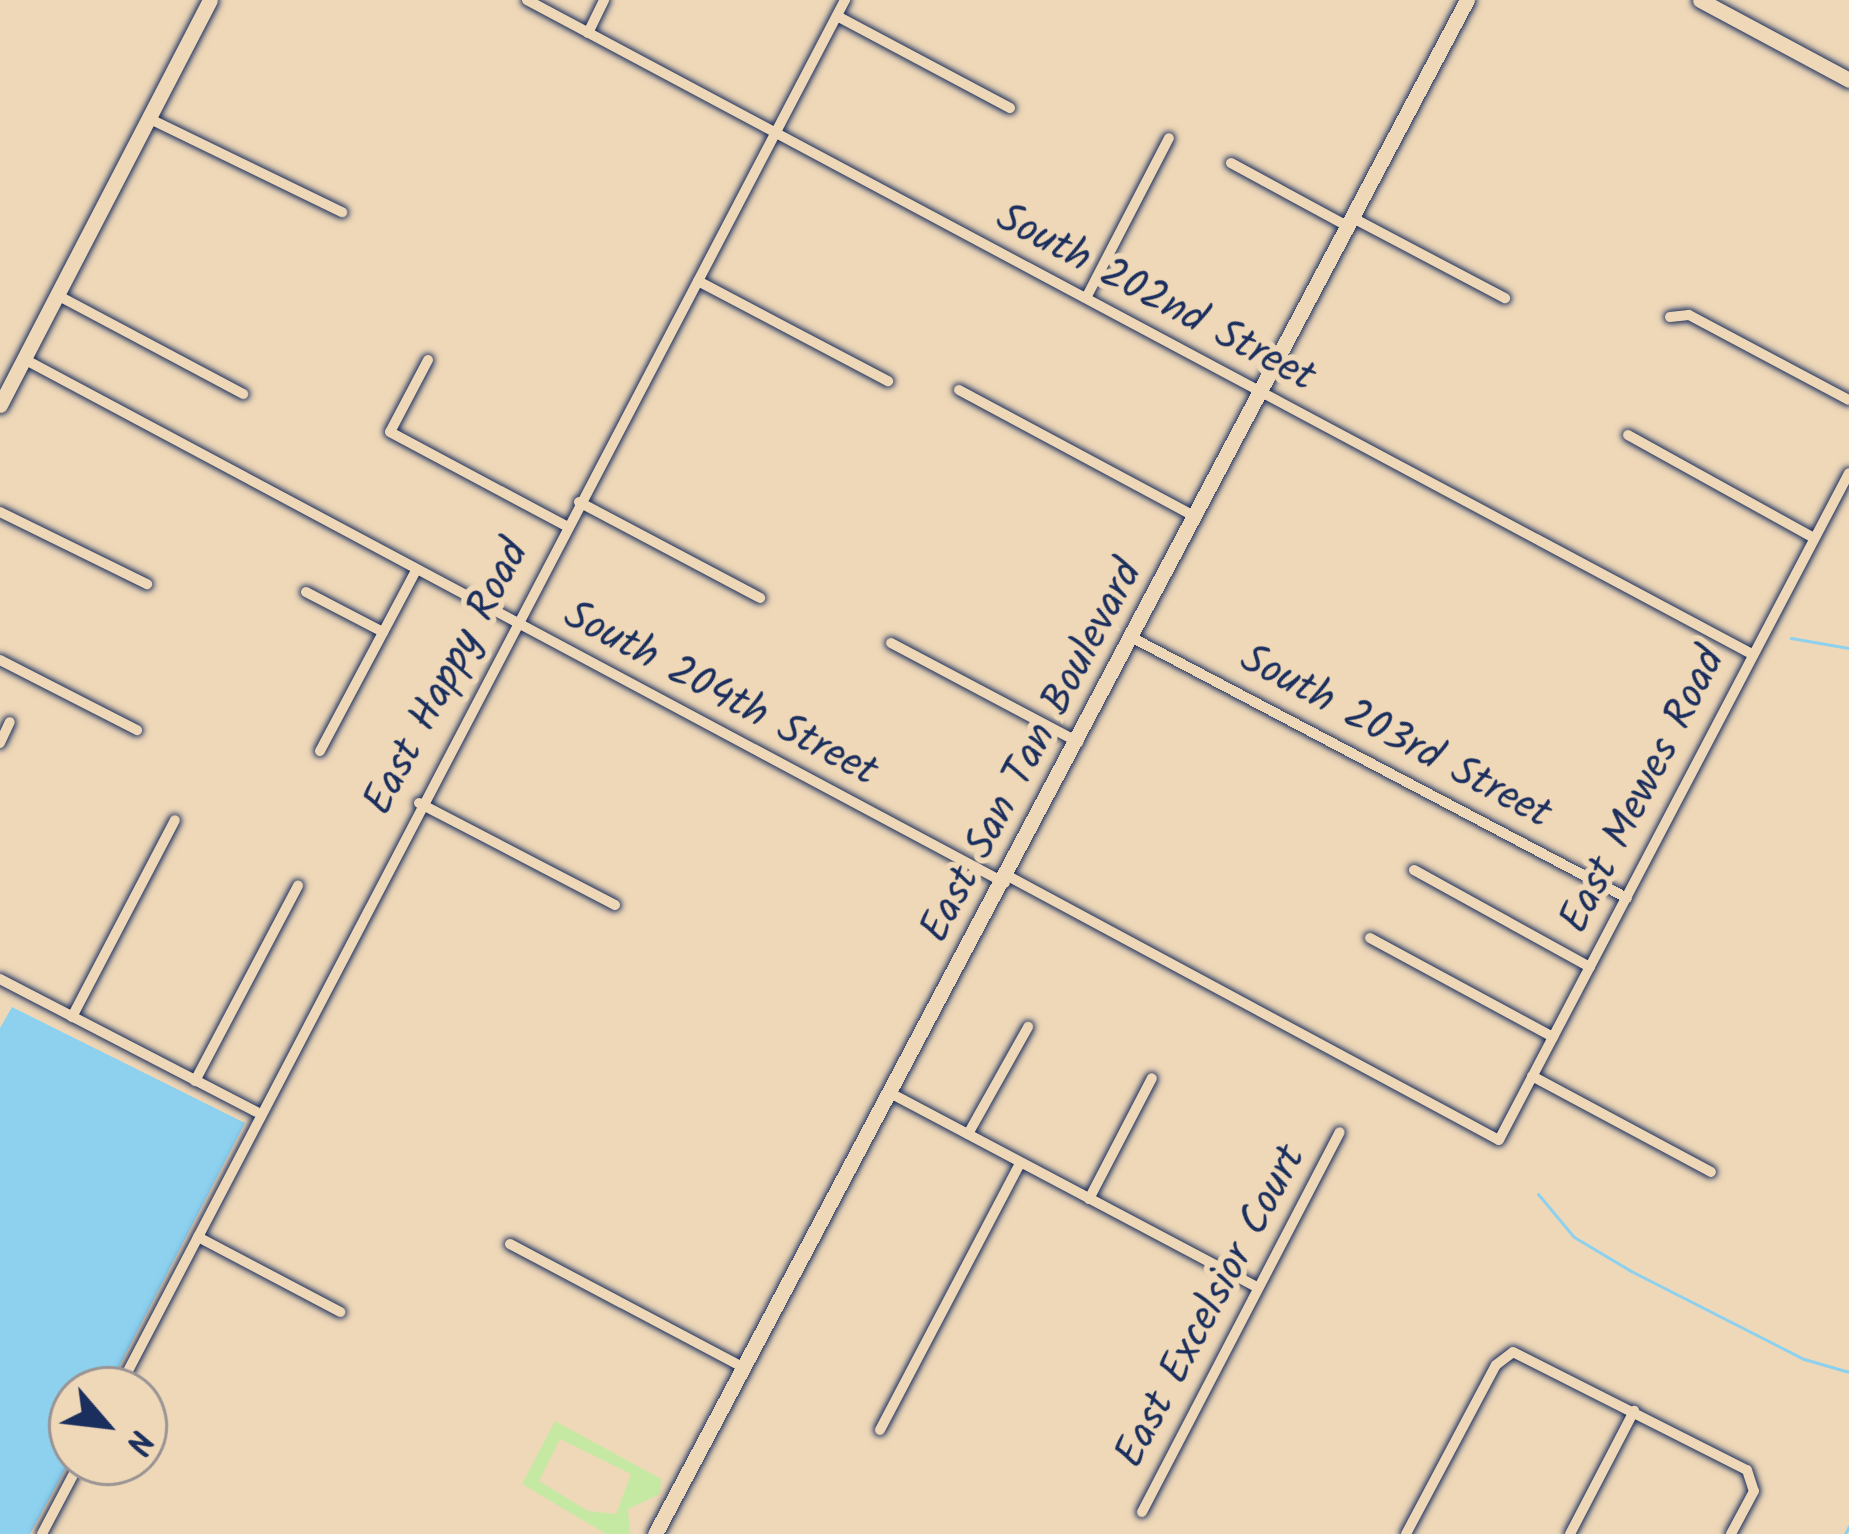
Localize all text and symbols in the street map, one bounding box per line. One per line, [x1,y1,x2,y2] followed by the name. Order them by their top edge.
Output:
[987,194,1323,404] street label: South 202nd Street
[354,532,542,824] street label: East Happy Road
[911,552,1155,952] street label: East San Tan Boulevard
[555,591,885,799] street label: South 204th Street
[1231,635,1559,841] street label: South 203rd Street
[1550,640,1738,942] street label: East Mewes Road
[1106,1137,1318,1477] street label: East Excelsior Court
[48,1366,168,1486] north arrow
[109,1420,166,1463] text: N

